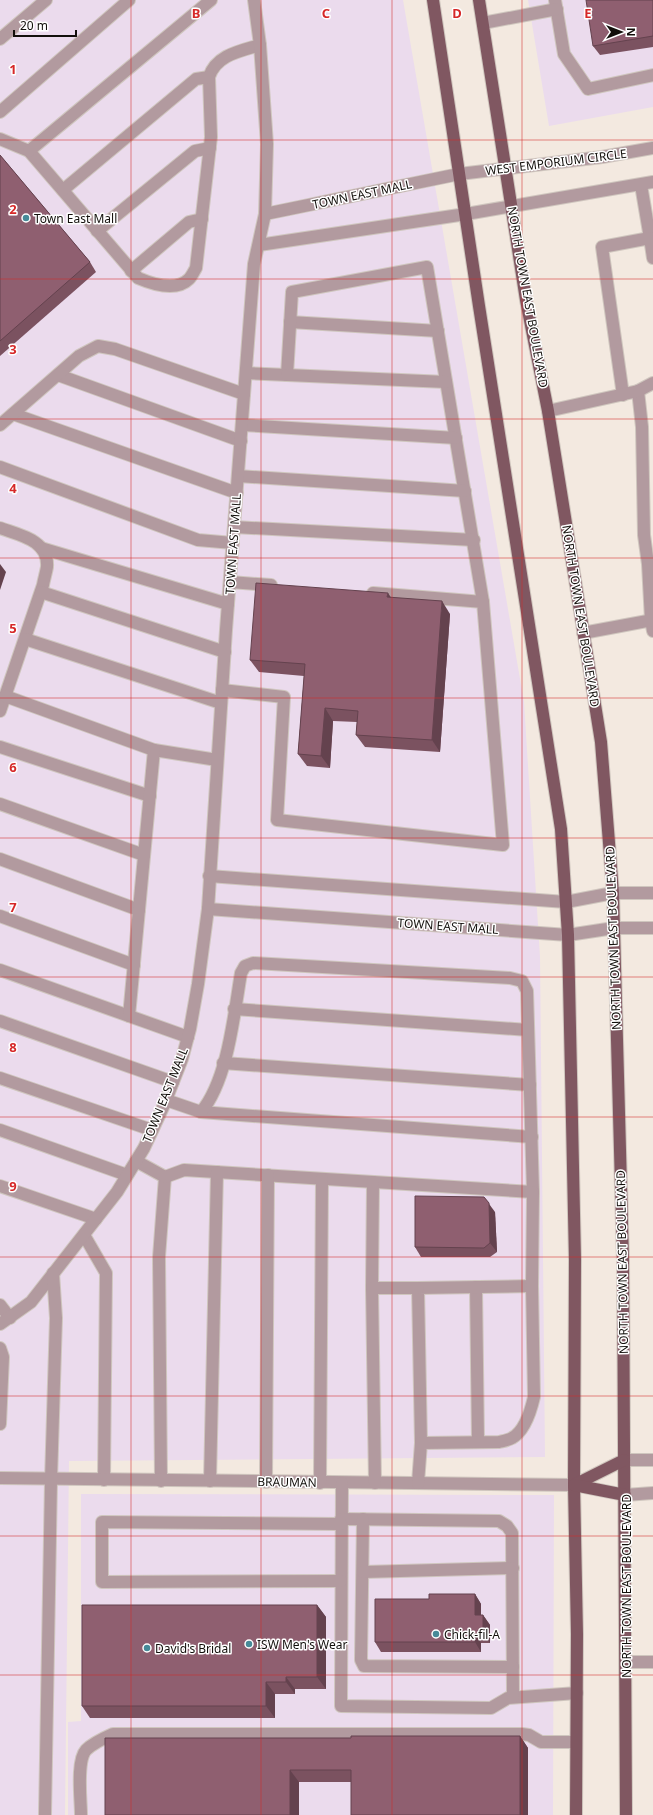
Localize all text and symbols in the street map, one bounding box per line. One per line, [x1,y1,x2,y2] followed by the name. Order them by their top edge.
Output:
[192,4,200,22] text: B
[322,4,330,22] text: C
[452,4,462,22] text: D
[584,4,592,22] text: E
[14,12,76,38] scale bar
[601,12,641,52] north arrow
[20,17,48,34] text: 20 m
[624,28,639,36] text: N
[9,60,17,78] text: 1
[484,145,628,179] street label: WEST EMPORIUM CIRCLE
[311,175,413,213] street label: TOWN EAST MALL
[9,200,17,218] text: 2
[504,205,552,389] street label: NORTH TOWN EAST BOULEVARD
[34,210,117,227] place label: Town East Mall
[21,213,31,223] marker: Town East Mall
[9,340,17,358] text: 3
[9,479,17,497] text: 4
[221,493,245,595] street label: TOWN EAST MALL
[558,524,604,708] street label: NORTH TOWN EAST BOULEVARD
[9,619,17,637] text: 5
[9,758,17,776] text: 6
[601,846,625,1030] street label: NORTH TOWN EAST BOULEVARD
[9,898,17,916] text: 7
[397,914,499,938] street label: TOWN EAST MALL
[9,1038,17,1056] text: 8
[138,1045,192,1145] street label: TOWN EAST MALL
[612,1170,632,1354] street label: NORTH TOWN EAST BOULEVARD
[9,1177,17,1195] text: 9
[257,1473,317,1491] street label: BRAUMAN
[618,1494,635,1678] street label: NORTH TOWN EAST BOULEVARD
[444,1626,500,1643] place label: Chick-fil-A
[431,1629,441,1639] marker: Chick-fil-A
[257,1636,348,1653] place label: ISW Men's Wear
[244,1639,254,1649] marker: ISW Men's Wear
[155,1640,231,1657] place label: David's Bridal
[142,1643,152,1653] marker: David's Bridal

